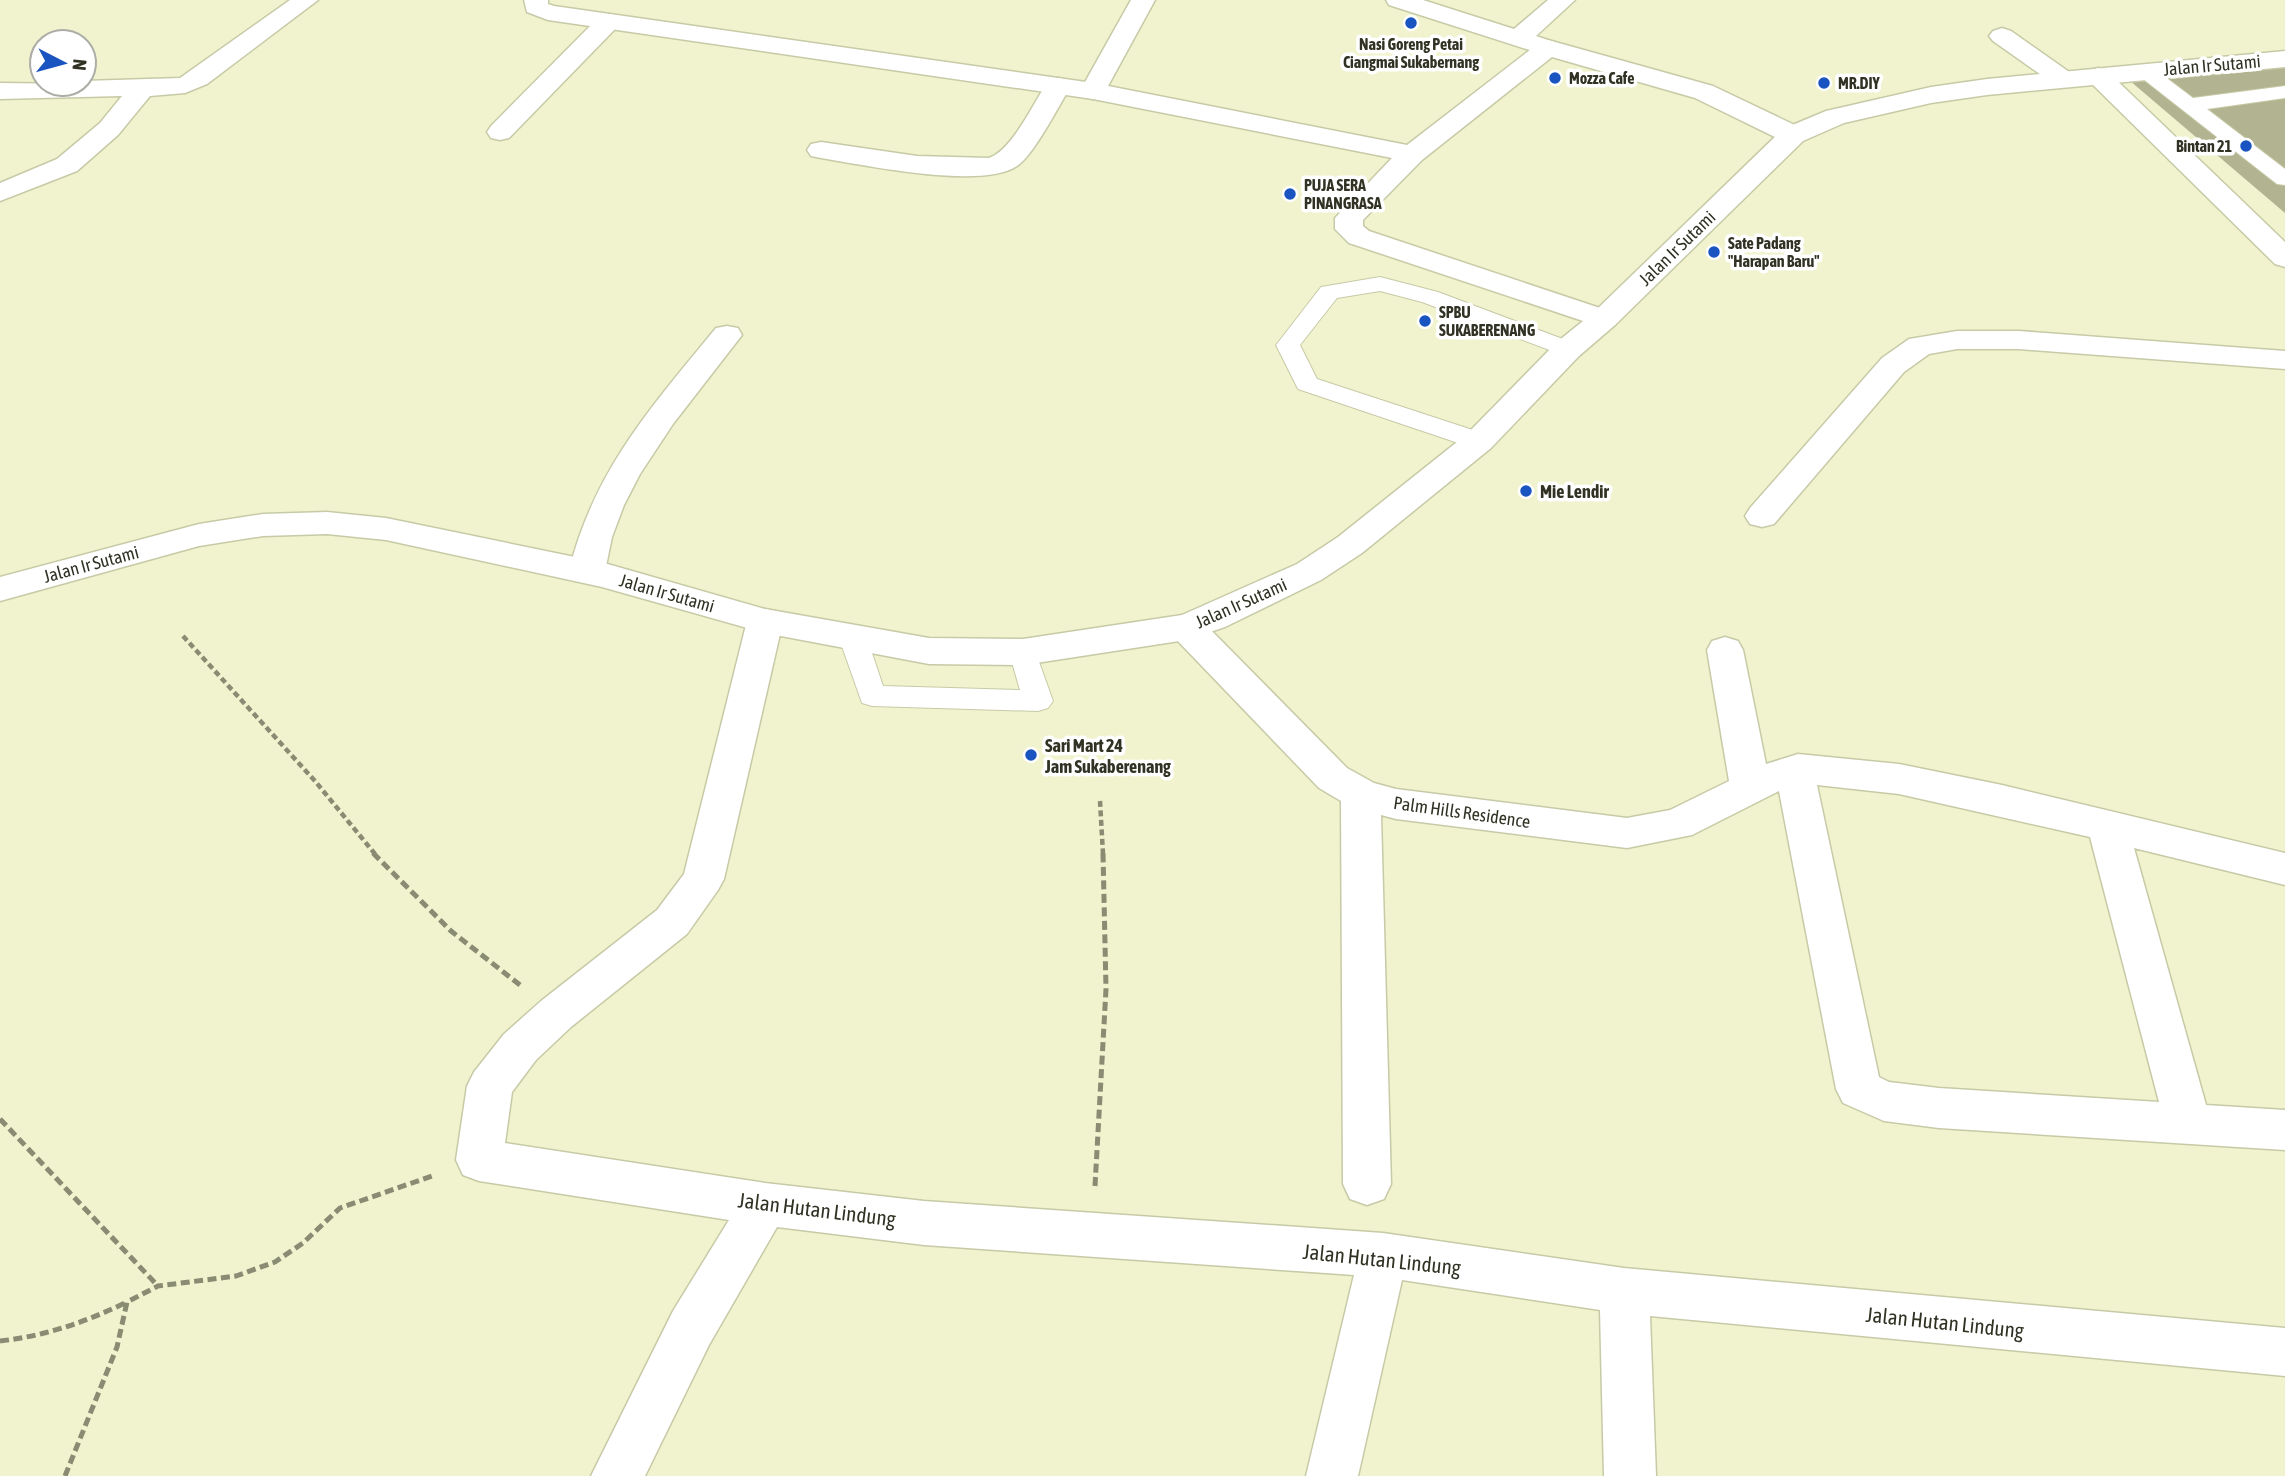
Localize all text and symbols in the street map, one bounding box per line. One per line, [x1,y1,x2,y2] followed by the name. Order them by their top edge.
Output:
[1403,15,1419,31] marker: Nasi Goreng Petai Ciangmai Sukabernang
[28,28,98,98] north arrow
[1343,35,1479,71] place label: Nasi Goreng Petai Ciangmai Sukabernang
[2162,50,2262,80] street label: Jalan Ir Sutami
[68,58,91,72] text: N
[1569,69,1635,87] place label: Mozza Cafe
[1547,70,1563,86] marker: Mozza Cafe
[1838,74,1881,92] place label: MR.DIY
[1816,75,1832,91] marker: MR.DIY
[2176,137,2232,155] place label: Bintan 21
[2238,138,2254,154] marker: Bintan 21
[1304,176,1382,212] place label: PUJA SERA PINANGRASA
[1282,186,1298,202] marker: PUJA SERA PINANGRASA
[1635,206,1719,290] street label: Jalan Ir Sutami
[1728,234,1820,270] place label: Sate Padang "Harapan Baru"
[1706,244,1722,260] marker: Sate Padang "Harapan Baru"
[1439,303,1536,339] place label: SPBU SUKABERENANG
[1417,313,1433,329] marker: SPBU SUKABERENANG
[1540,481,1609,502] place label: Mie Lendir
[1518,483,1534,499] marker: Mie Lendir
[41,541,141,587] street label: Jalan Ir Sutami
[617,569,717,617] street label: Jalan Ir Sutami
[1192,574,1290,632] street label: Jalan Ir Sutami
[1044,735,1171,777] place label: Sari Mart 24 Jam Sukaberenang
[1023,747,1039,763] marker: Sari Mart 24 Jam Sukaberenang
[1392,792,1532,832] street label: Palm Hills Residence
[737,1187,897,1231] street label: Jalan Hutan Lindung
[1302,1239,1462,1279] street label: Jalan Hutan Lindung
[1865,1302,2025,1342] street label: Jalan Hutan Lindung

